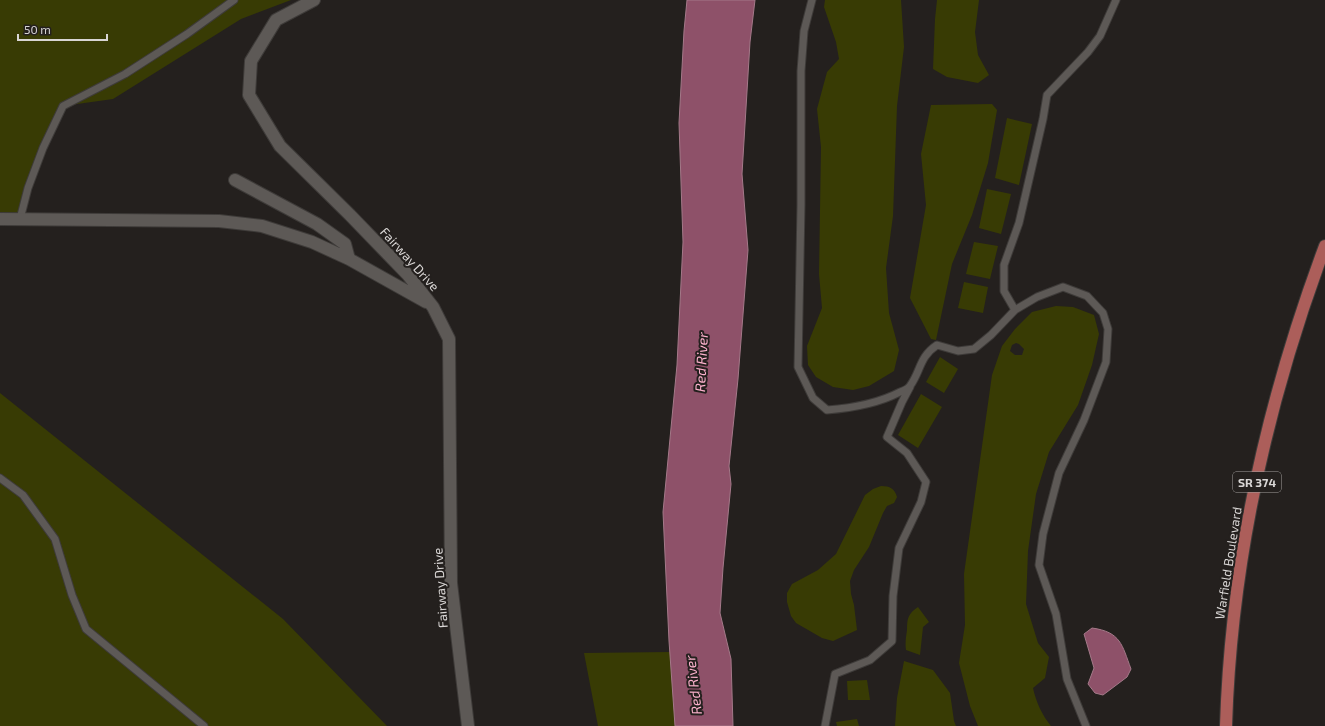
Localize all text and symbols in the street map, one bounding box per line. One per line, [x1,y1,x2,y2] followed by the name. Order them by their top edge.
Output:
[18,16,107,42] scale bar
[24,22,51,36] text: 50 m
[377,224,443,294] street label: Fairway Drive
[691,331,711,392] water label: Red River
[1233,472,1281,492] road number: SR 374
[1211,506,1245,620] street label: Warfield Boulevard
[429,547,451,629] street label: Fairway Drive
[681,654,705,716] water label: Red River

